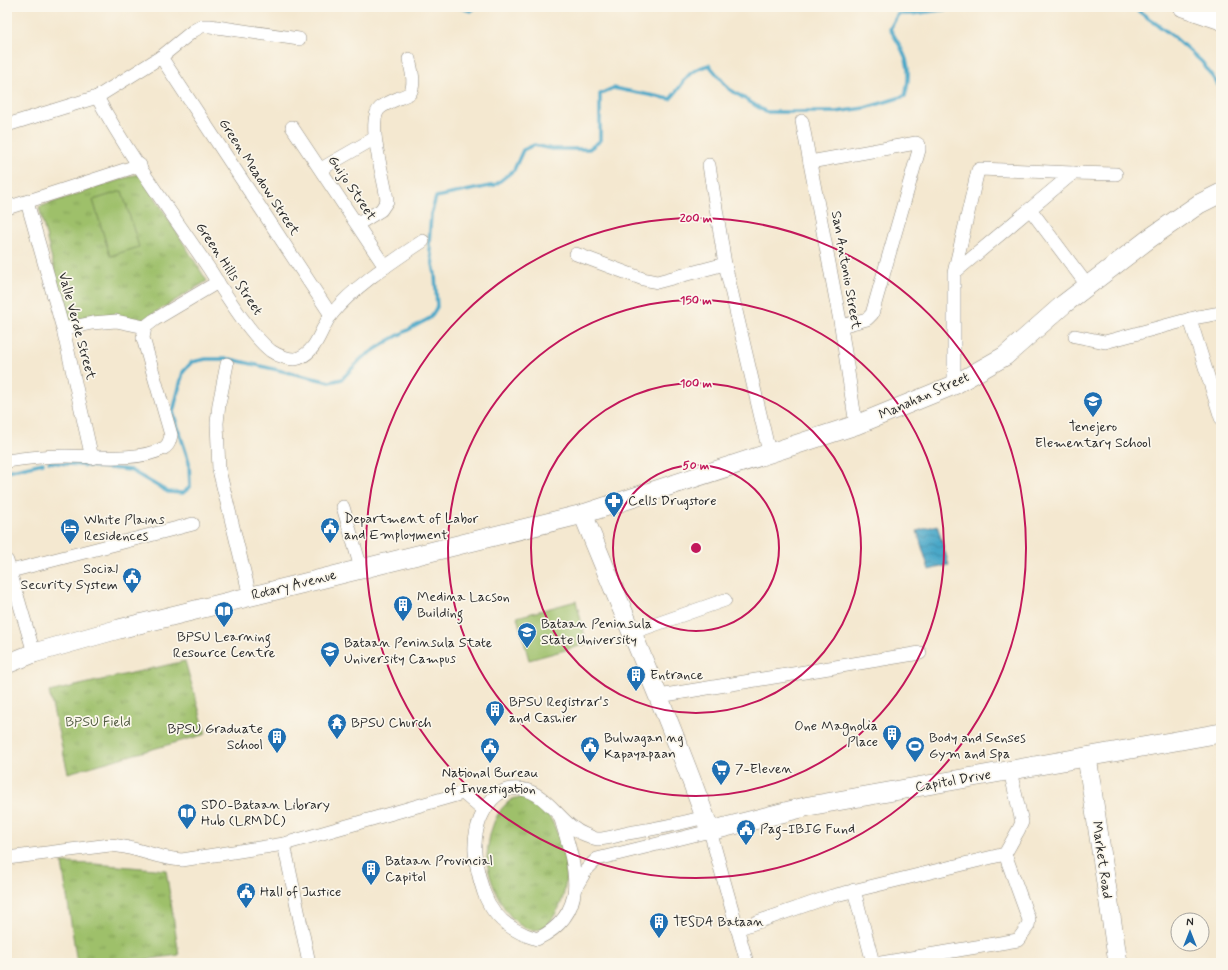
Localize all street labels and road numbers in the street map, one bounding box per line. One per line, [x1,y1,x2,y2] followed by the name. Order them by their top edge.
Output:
[214,115,304,240] street label: Green Meadow Street
[324,152,381,224] street label: Guijo Street
[827,210,865,331] street label: San Antonio Street
[191,219,267,319] street label: Green Hills Street
[54,270,100,383] street label: Valle Verde Street
[876,368,972,424] street label: Manahan Street
[250,566,339,604] street label: Rotary Avenue
[914,765,992,797] street label: Capitol Drive
[1088,820,1116,900] street label: Market Road

